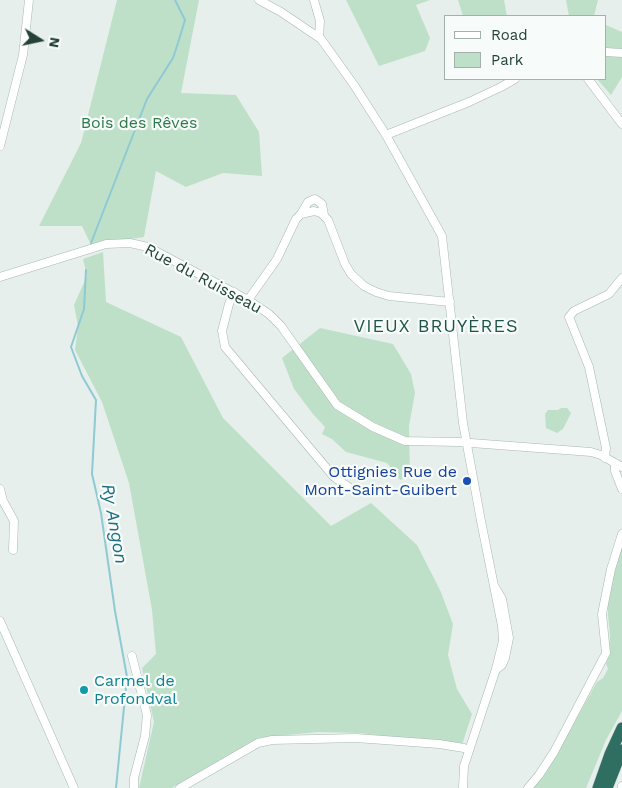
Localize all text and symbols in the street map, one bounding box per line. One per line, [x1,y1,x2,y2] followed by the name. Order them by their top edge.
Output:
[15,15,65,65] north arrow
[444,15,607,80] legend
[491,26,528,44] text: Road
[46,36,64,49] text: N
[491,51,523,69] text: Park
[81,113,197,133] park label: Bois des Rêves
[141,240,265,318] street label: Rue du Ruisseau
[352,316,520,338] district label: VIEUX BRUYÈRES
[304,462,457,500] place label: Ottignies Rue de Mont-Saint-Guibert
[461,475,473,487] marker: Ottignies Rue de Mont-Saint-Guibert
[96,482,132,566] water label: Ry Angon
[94,671,177,709] place label: Carmel de Profondval
[78,684,90,696] marker: Carmel de Profondval

